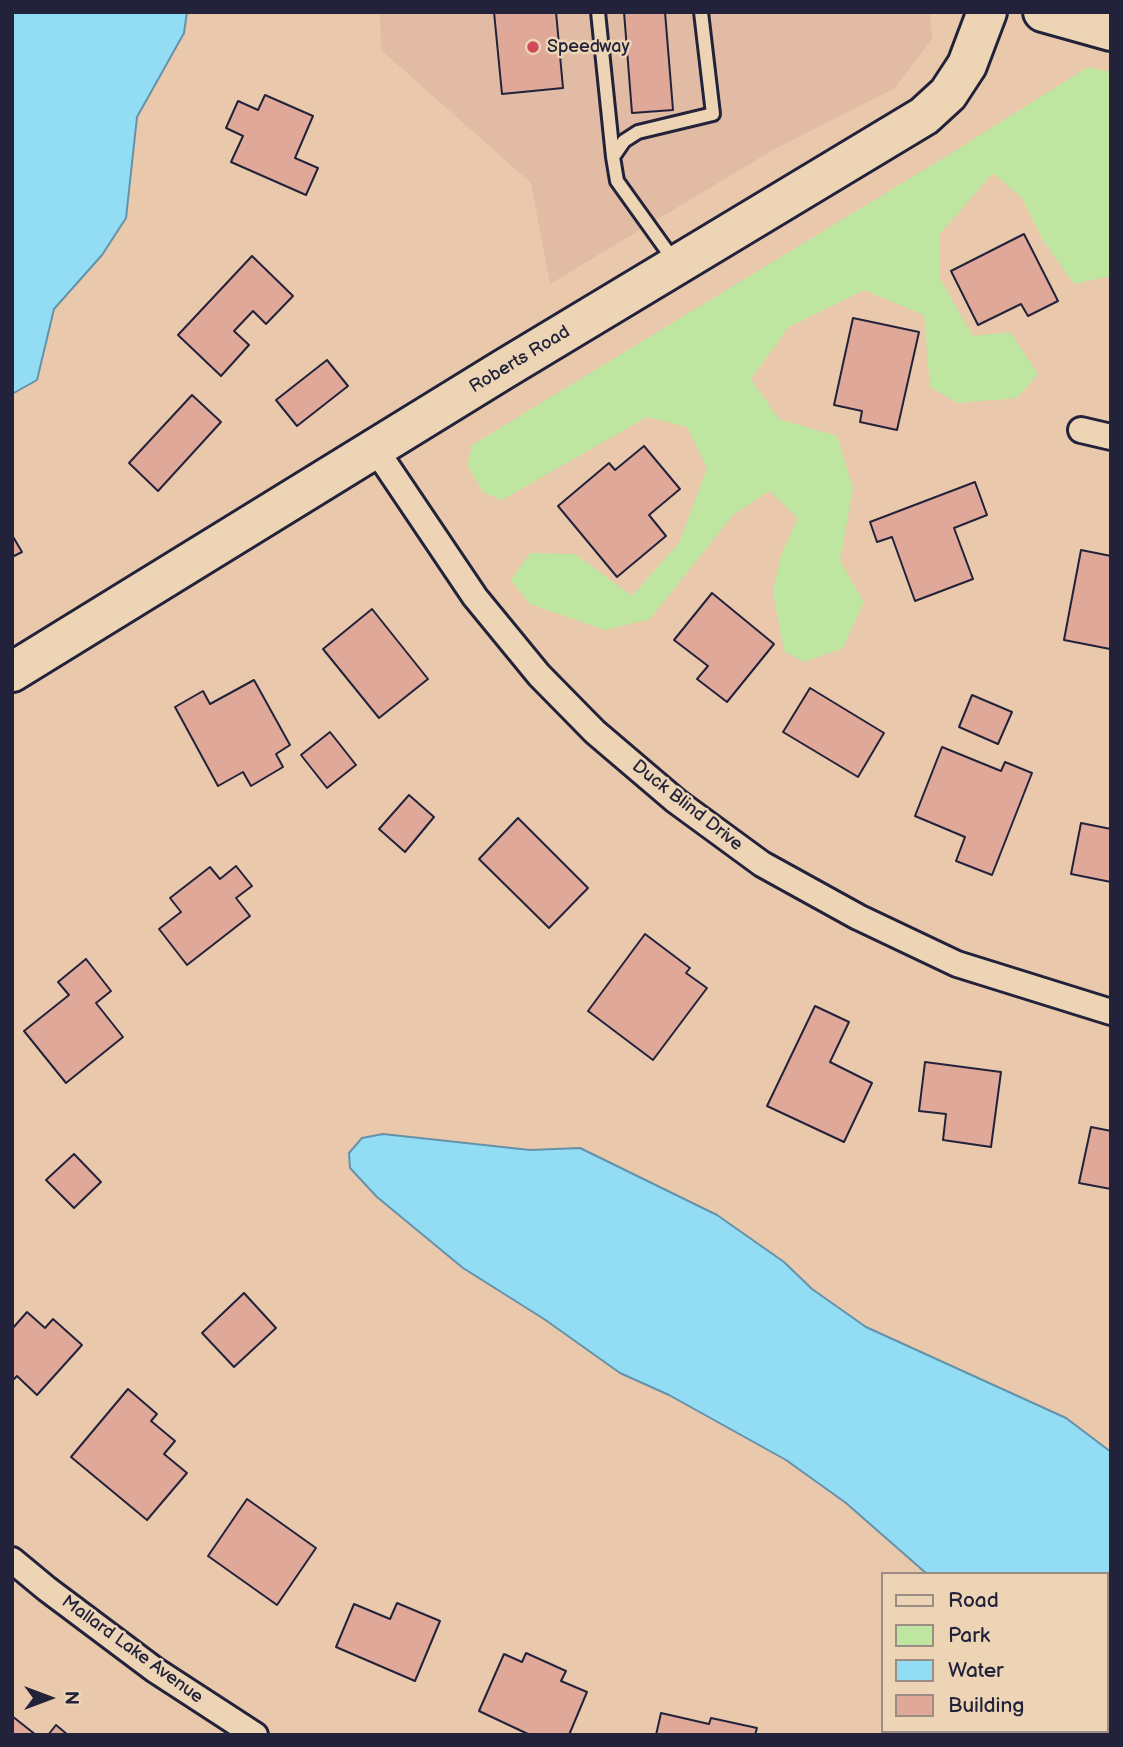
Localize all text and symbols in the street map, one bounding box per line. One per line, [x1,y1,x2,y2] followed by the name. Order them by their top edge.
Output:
[547,36,630,58] place label: Speedway
[525,39,541,55] marker: Speedway
[466,322,574,398] street label: Roberts Road
[627,756,747,856] street label: Duck Blind Drive
[881,1572,1109,1733] legend
[948,1588,999,1613] text: Road
[57,1591,207,1709] street label: Mallard Lake Avenue
[948,1623,990,1648] text: Park
[948,1658,1004,1683] text: Water
[14,1663,84,1733] north arrow
[59,1691,82,1705] text: N
[948,1693,1024,1718] text: Building

